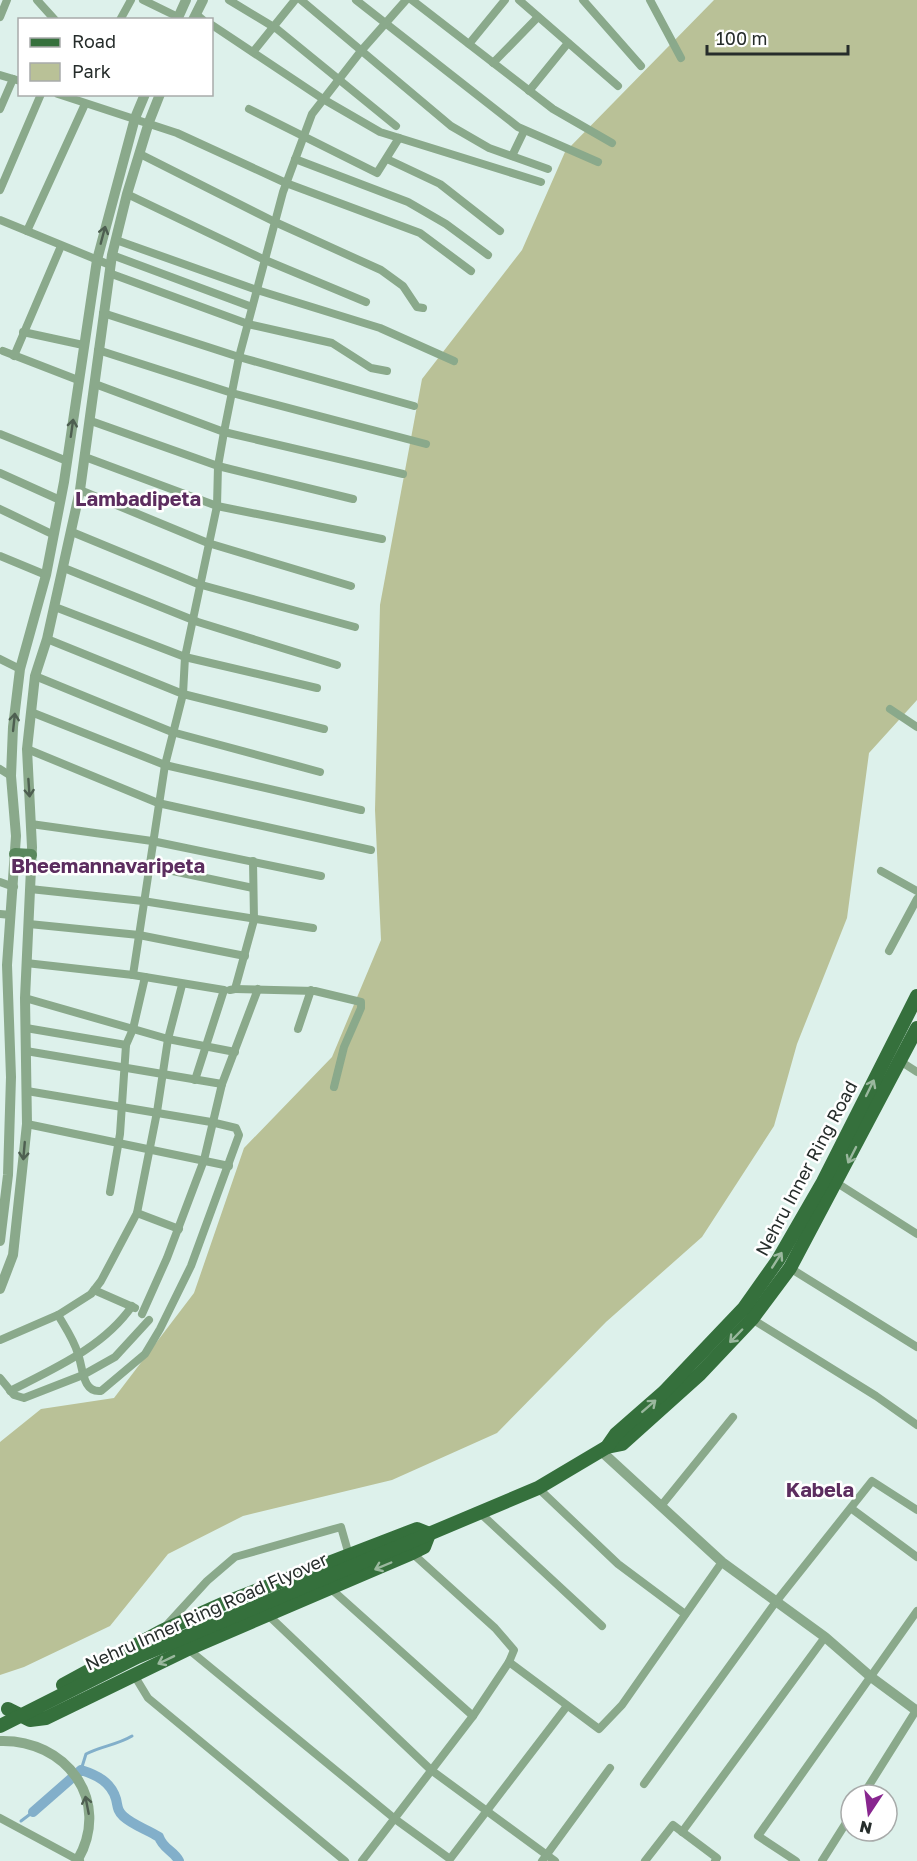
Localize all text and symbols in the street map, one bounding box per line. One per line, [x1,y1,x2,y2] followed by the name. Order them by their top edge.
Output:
[18,18,213,96] legend
[707,18,848,56] scale bar
[716,27,767,49] text: 100 m
[72,30,116,52] text: Road
[72,60,111,82] text: Park
[98,226,110,245] one-way arrow
[66,418,77,438] one-way arrow
[75,486,201,510] district label: Lambadipeta
[9,712,20,732] one-way arrow
[24,778,35,798] one-way arrow
[11,853,205,877] district label: Bheemannavaripeta
[750,1077,862,1259] street label: Nehru Inner Ring Road
[864,1080,876,1098] one-way arrow
[18,1140,29,1160] one-way arrow
[845,1145,857,1163] one-way arrow
[772,1252,784,1269] one-way arrow
[728,1328,743,1343] one-way arrow
[641,1399,656,1413] one-way arrow
[786,1477,854,1501] district label: Kabela
[81,1547,331,1675] street label: Nehru Inner Ring Road Flyover
[375,1560,393,1572] one-way arrow
[158,1654,175,1666] one-way arrow
[839,1783,899,1843] north arrow
[81,1796,92,1815] one-way arrow
[857,1817,874,1839] text: N

